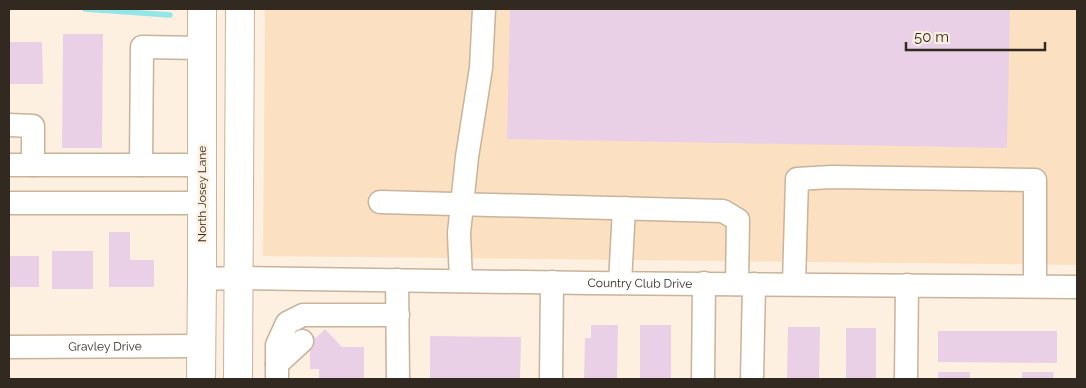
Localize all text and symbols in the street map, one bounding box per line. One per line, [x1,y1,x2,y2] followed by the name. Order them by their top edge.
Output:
[906,20,1045,52] scale bar
[914,28,949,46] text: 50 m
[195,146,209,242] street label: North Josey Lane
[588,276,692,291] street label: Country Club Drive
[68,339,142,354] street label: Gravley Drive

